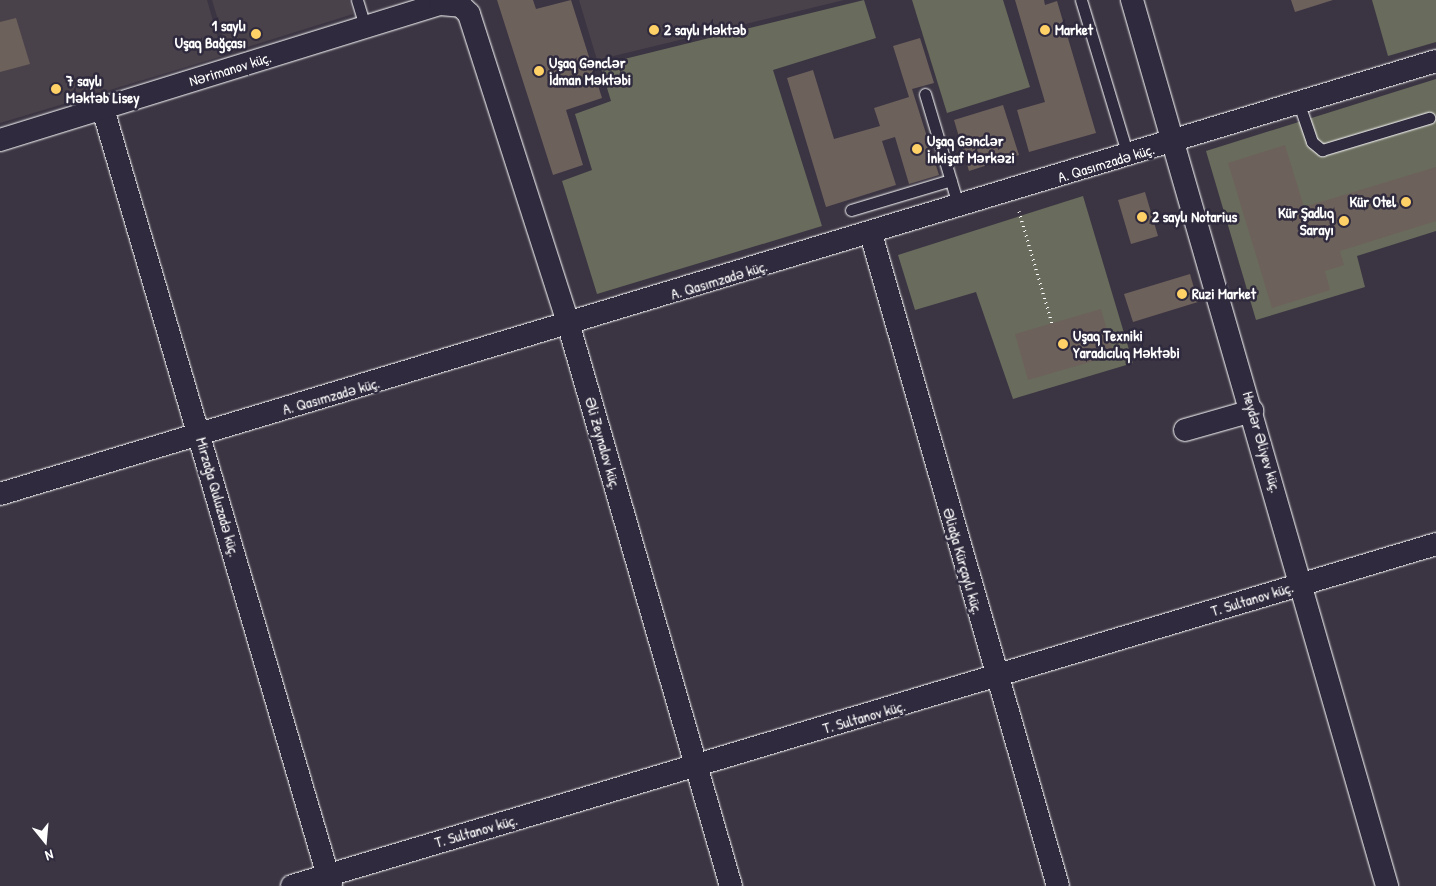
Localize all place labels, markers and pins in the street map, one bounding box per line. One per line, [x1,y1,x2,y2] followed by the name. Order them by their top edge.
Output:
[175,16,246,51] place label: 1 saylı Uşaq Bağçası
[664,21,746,39] place label: 2 saylı Məktəb
[1055,21,1093,39] place label: Market
[648,24,660,36] marker: 2 saylı Məktəb
[1039,24,1051,36] marker: Market
[250,28,262,40] marker: 1 saylı Uşaq Bağçası
[549,53,631,88] place label: Uşaq Gənclər İdman Məktəbi
[533,65,545,77] marker: Uşaq Gənclər İdman Məktəbi
[66,71,140,106] place label: 7 saylı Məktəb Lisey
[50,83,62,95] marker: 7 saylı Məktəb Lisey
[927,131,1015,166] place label: Uşaq Gənclər İnkişaf Mərkəzi
[911,143,923,155] marker: Uşaq Gənclər İnkişaf Mərkəzi
[1349,193,1396,211] place label: Kür Otel
[1400,196,1412,208] marker: Kür Otel
[1278,203,1334,238] place label: Kür Şadlıq Sarayı
[1152,208,1237,226] place label: 2 saylı Notarius
[1136,211,1148,223] marker: 2 saylı Notarius
[1338,215,1350,227] marker: Kür Şadlıq Sarayı
[1192,285,1256,303] place label: Ruzi Market
[1176,288,1188,300] marker: Ruzi Market
[1073,326,1180,361] place label: Uşaq Texniki Yaradıcılıq Məktəbi
[1057,338,1069,350] marker: Uşaq Texniki Yaradıcılıq Məktəbi

